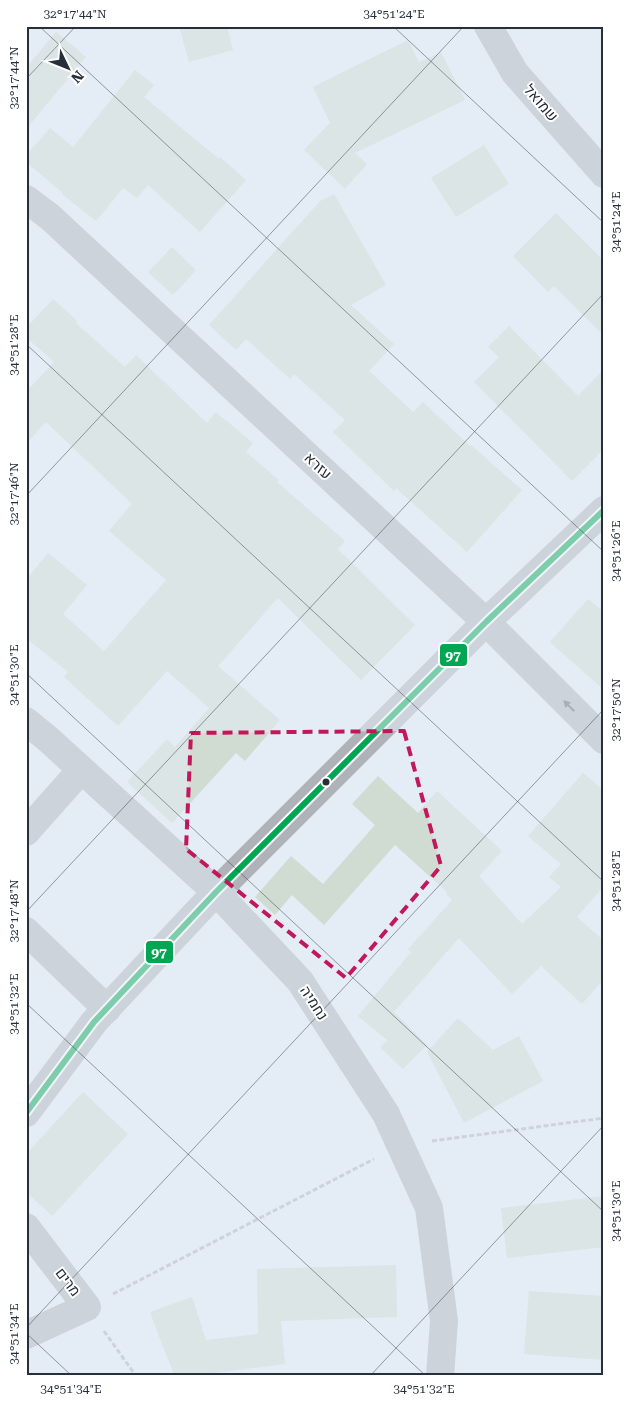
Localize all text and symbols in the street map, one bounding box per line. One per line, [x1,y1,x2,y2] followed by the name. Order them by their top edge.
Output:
[43,7,107,21] text: 32°17'44"N
[363,7,425,21] text: 34°51'24"E
[42,42,92,92] north arrow
[7,46,21,110] text: 32°17'44"N
[68,67,87,86] text: N
[520,81,562,125] street label: שמואל
[609,191,623,253] text: 34°51'24"E
[7,314,21,376] text: 34°51'28"E
[301,449,335,483] street label: עזרא
[7,462,21,526] text: 32°17'46"N
[609,520,623,582] text: 34°51'26"E
[439,643,468,667] line badge: 97
[7,644,21,706] text: 34°51'30"E
[445,647,461,663] text: 97
[609,678,623,742] text: 32°17'50"N
[563,700,575,712] one-way arrow
[321,777,331,787] unlabelled marker
[609,850,623,912] text: 34°51'28"E
[7,879,21,943] text: 32°17'48"N
[145,940,174,964] line badge: 97
[151,944,167,960] text: 97
[7,973,21,1035] text: 34°51'32"E
[296,982,332,1024] street label: נחמיה
[609,1180,623,1242] text: 34°51'30"E
[52,1264,84,1300] street label: מרים
[7,1303,21,1365] text: 34°51'34"E
[40,1382,102,1396] text: 34°51'34"E
[393,1382,455,1396] text: 34°51'32"E

